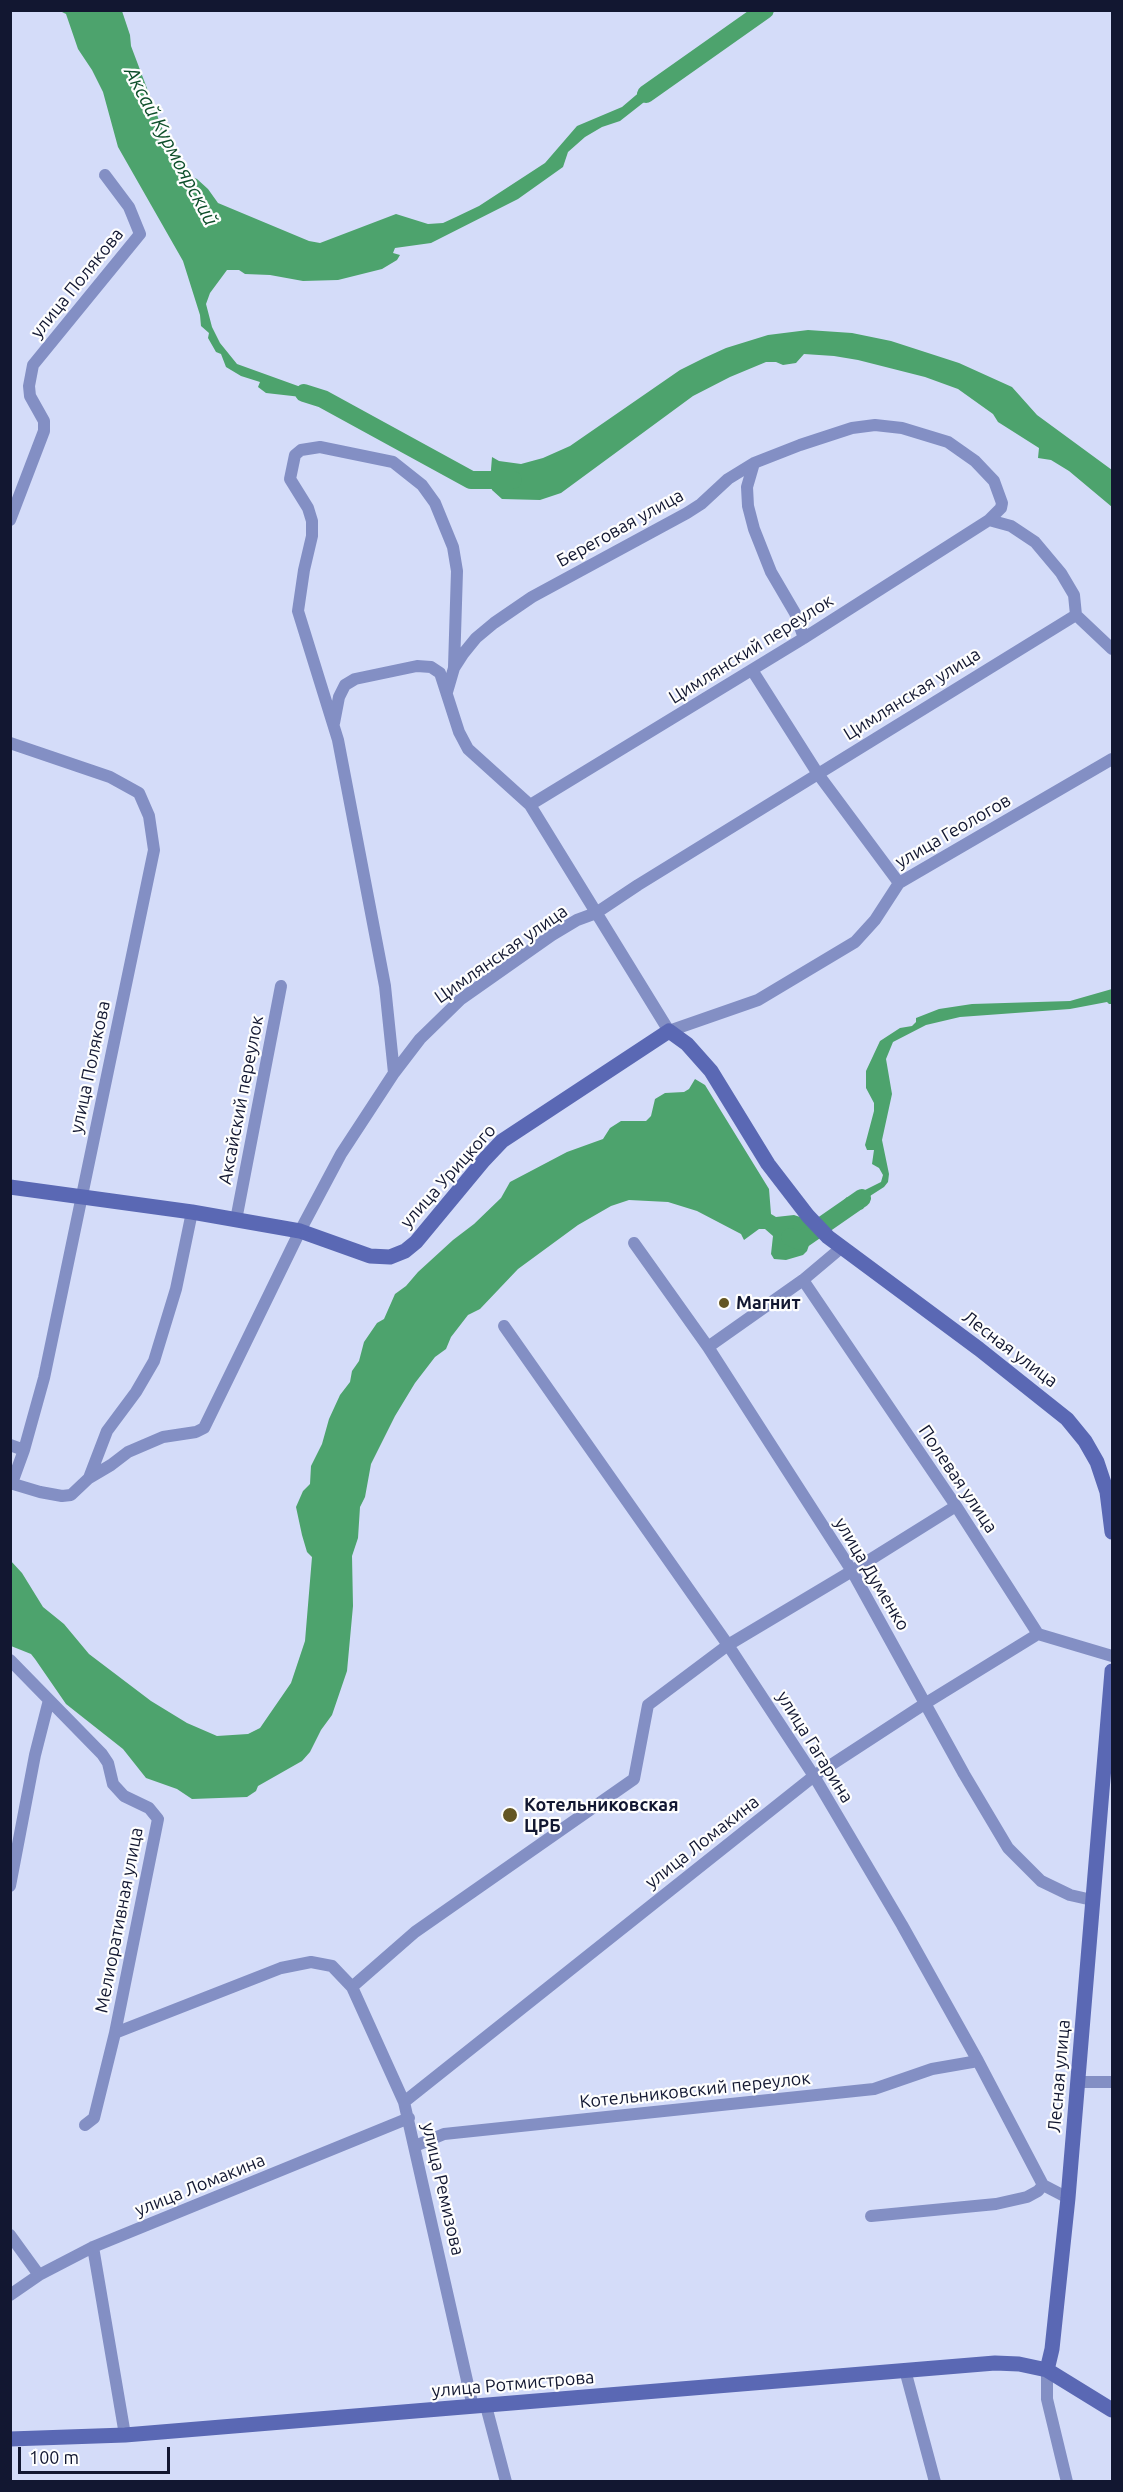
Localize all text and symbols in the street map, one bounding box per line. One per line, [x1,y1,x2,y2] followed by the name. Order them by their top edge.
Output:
[119,62,223,230] water label: Аксай Курмоярский
[26,224,128,342] street label: улица Полякова
[553,484,687,572] street label: Береговая улица
[665,590,837,708] street label: Цимлянский переулок
[840,643,984,745] street label: Цимлянская улица
[891,789,1015,873] street label: улица Геологов
[430,900,572,1008] street label: Цимлянская улица
[65,999,115,1135] street label: улица Полякова
[214,1014,268,1186] street label: Аксайский переулок
[396,1120,500,1232] street label: улица Урицкого
[736,1292,800,1314] place label: Магнит
[717,1296,731,1310] marker: Магнит
[958,1306,1062,1392] street label: Лесная улица
[914,1421,1002,1537] street label: Полевая улица
[830,1514,914,1634] street label: улица Думенко
[772,1687,858,1807] street label: улица Гагарина
[641,1791,763,1893] street label: улица Ломакина
[524,1794,678,1836] place label: Котельниковская ЦРБ
[501,1806,519,1824] marker: Котельниковская ЦРБ
[90,1825,148,2015] street label: Мелиоративная улица
[1043,2018,1075,2134] street label: Лесная улица
[578,2067,812,2113] street label: Котельниковский переулок
[417,2120,469,2258] street label: улица Ремизова
[132,2149,268,2221] street label: улица Ломакина
[431,2366,595,2402] street label: улица Ротмистрова
[21,2435,172,2473] scale bar
[29,2447,79,2467] text: 100 m

